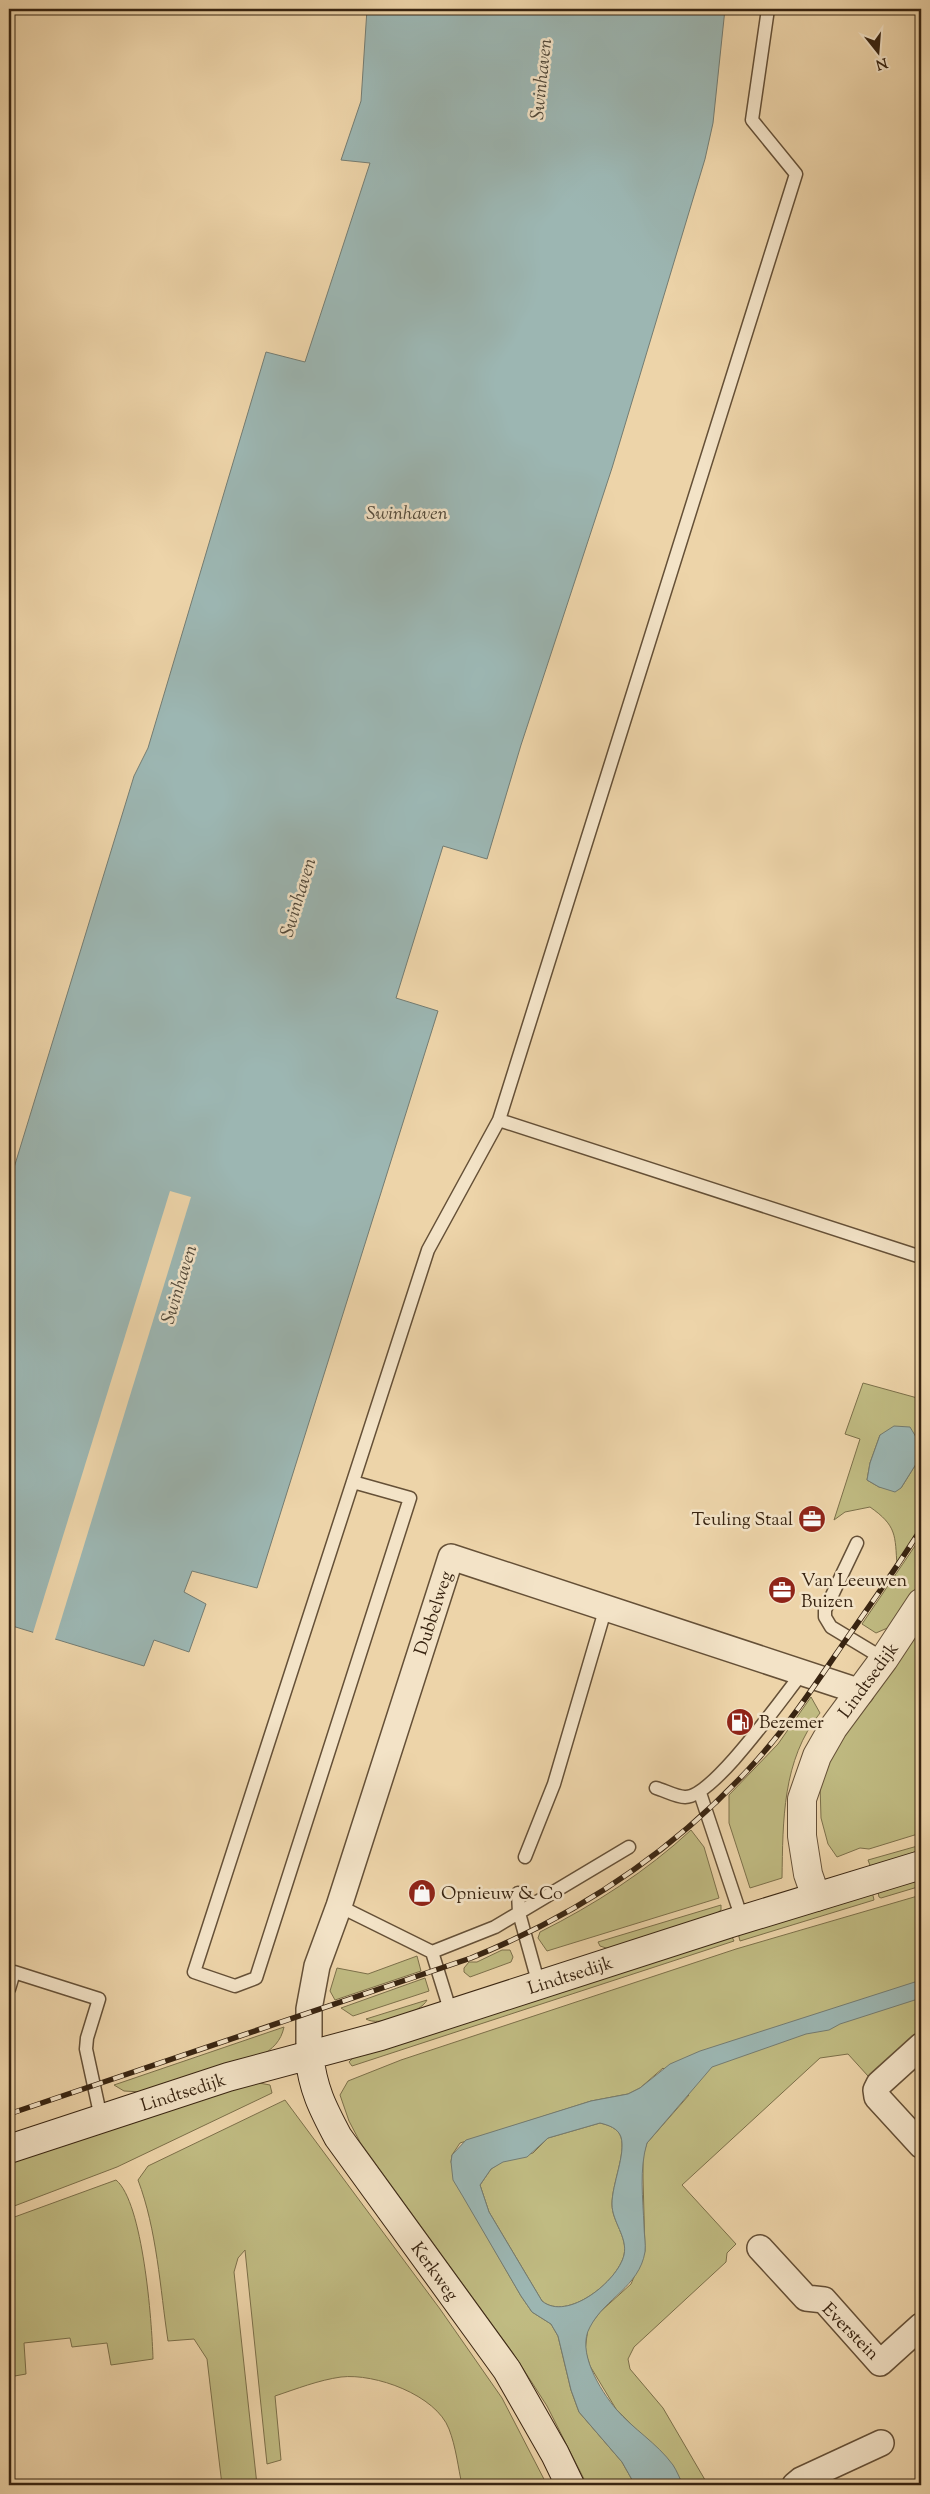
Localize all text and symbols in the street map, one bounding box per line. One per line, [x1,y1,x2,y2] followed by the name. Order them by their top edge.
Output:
[852,28,902,78] north arrow
[525,37,560,121] water label: Swinhaven
[873,51,889,74] text: N
[366,501,448,528] water label: Swinhaven
[275,855,324,941] water label: Swinhaven
[156,1242,205,1328] water label: Swinhaven
[797,1504,827,1534] office icon: Teuling Staal
[691,1508,793,1534] place label: Teuling Staal
[409,1568,461,1659] street label: Dubbelweg
[801,1569,908,1616] place label: Van Leeuwen Buizen
[767,1575,797,1605] office icon: Van Leeuwen Buizen
[833,1638,906,1724] street label: Lindtsedijk
[725,1707,755,1737] fuel station icon: Bezemer
[759,1711,824,1737] place label: Bezemer
[407,1878,437,1908] shop icon: Opnieuw & Co
[441,1882,563,1908] place label: Opnieuw & Co
[525,1951,617,2003] street label: Lindtsedijk
[138,2068,230,2120] street label: Lindtsedijk
[403,2237,464,2307] street label: Kerkweg
[815,2298,885,2367] street label: Everstein

